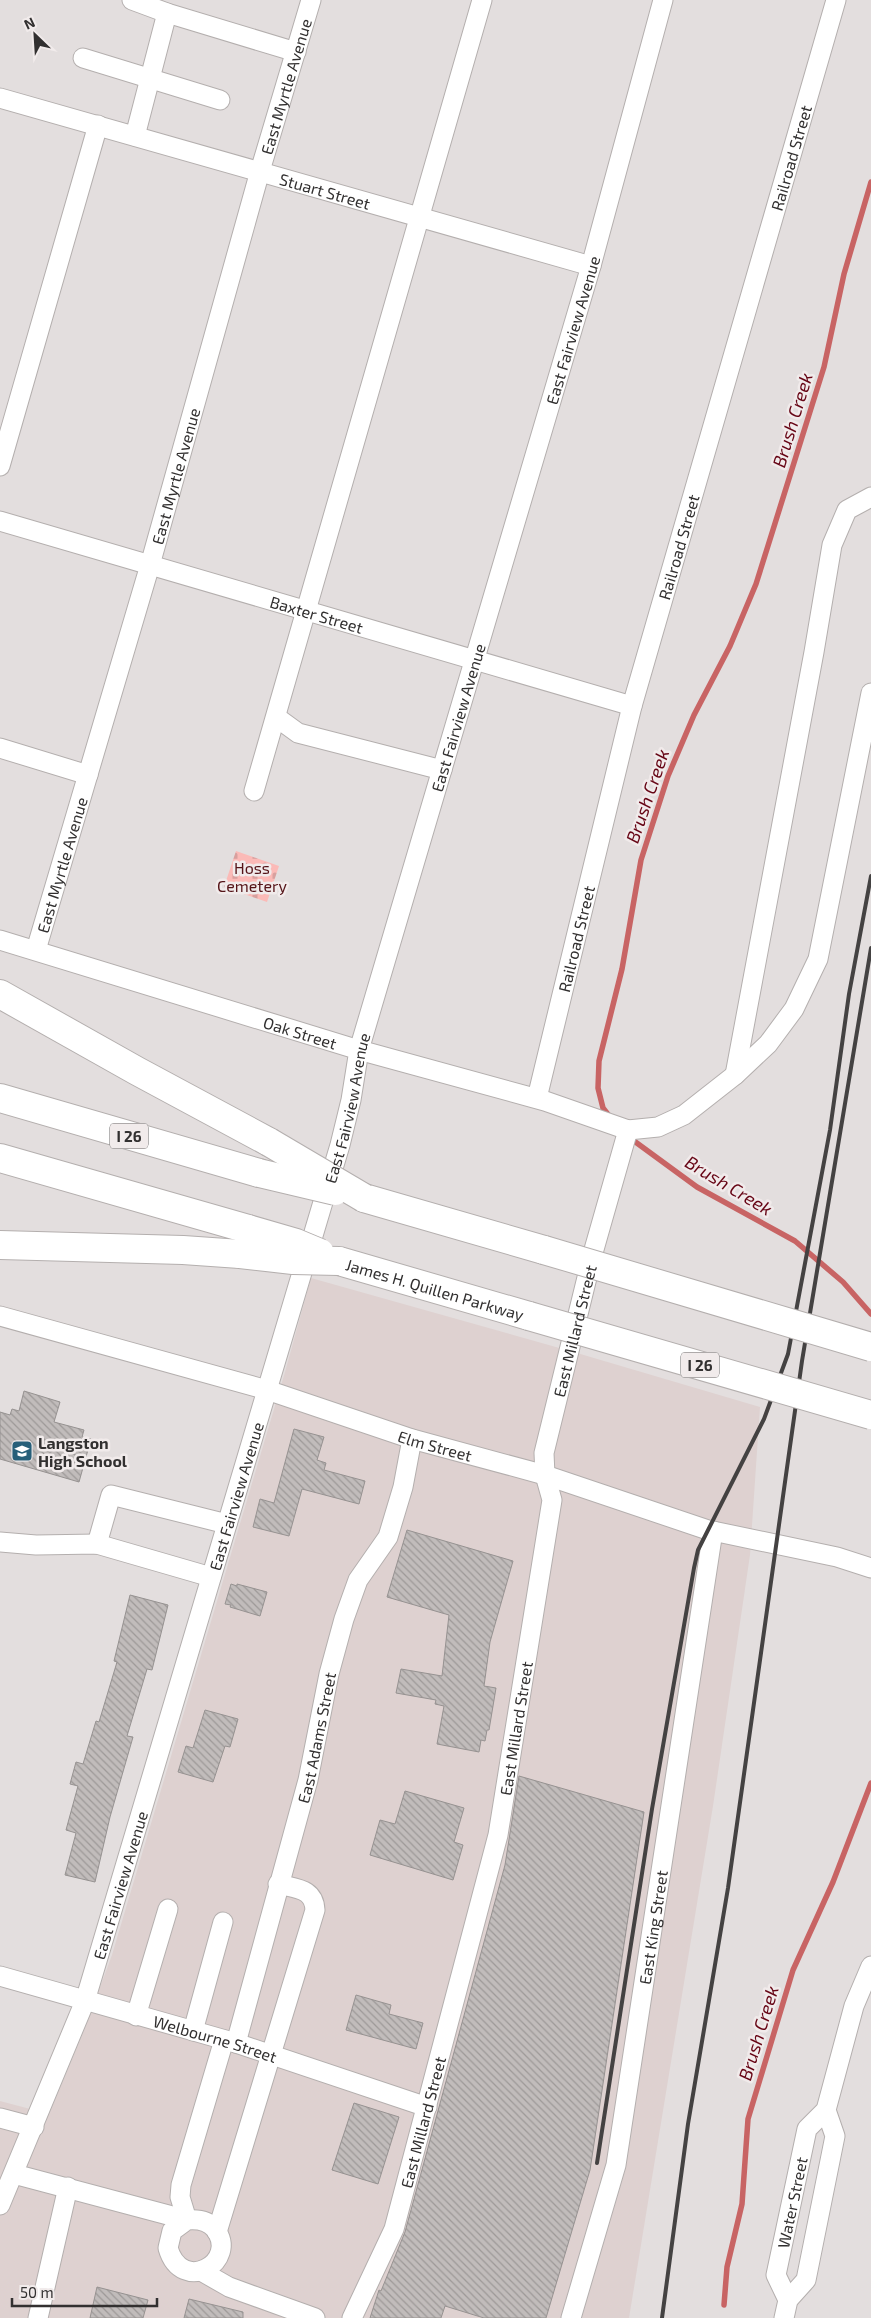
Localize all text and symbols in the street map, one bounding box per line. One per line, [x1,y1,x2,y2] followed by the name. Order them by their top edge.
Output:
[10,10,60,60] north arrow
[21,13,37,33] text: N
[256,16,314,156] street label: East Myrtle Avenue
[766,103,815,213] street label: Railroad Street
[278,168,373,212] street label: Stuart Street
[541,254,603,406] street label: East Fairview Avenue
[767,370,817,470] water label: Brush Creek
[147,406,203,546] street label: East Myrtle Avenue
[654,492,702,602] street label: Railroad Street
[268,591,365,636] street label: Baxter Street
[426,641,488,794] street label: East Fairview Avenue
[621,746,673,846] water label: Brush Creek
[32,794,90,935] street label: East Myrtle Avenue
[217,858,287,895] park label: Hoss Cemetery
[554,884,598,994] street label: Railroad Street
[261,1012,339,1052] street label: Oak Street
[320,1030,373,1185] street label: East Fairview Avenue
[110,1124,148,1148] road number: I 26
[681,1150,777,1220] water label: Brush Creek
[344,1254,527,1324] street label: James H. Quillen Parkway
[549,1263,599,1399] street label: East Millard Street
[681,1352,719,1378] road number: I 26
[204,1420,267,1572] street label: East Fairview Avenue
[396,1426,474,1464] street label: Elm Street
[38,1433,128,1470] place label: Langston High School
[10,1439,34,1463] school or university icon: Langston High School
[495,1660,535,1797] street label: East Millard Street
[293,1670,339,1805] street label: East Adams Street
[88,1809,151,1961] street label: East Fairview Avenue
[634,1869,670,1986] street label: East King Street
[733,1983,783,2083] water label: Brush Creek
[151,2011,279,2066] street label: Welbourne Street
[396,2054,449,2190] street label: East Millard Street
[773,2155,810,2250] street label: Water Street
[12,2276,158,2308] scale bar
[20,2283,54,2301] text: 50 m

